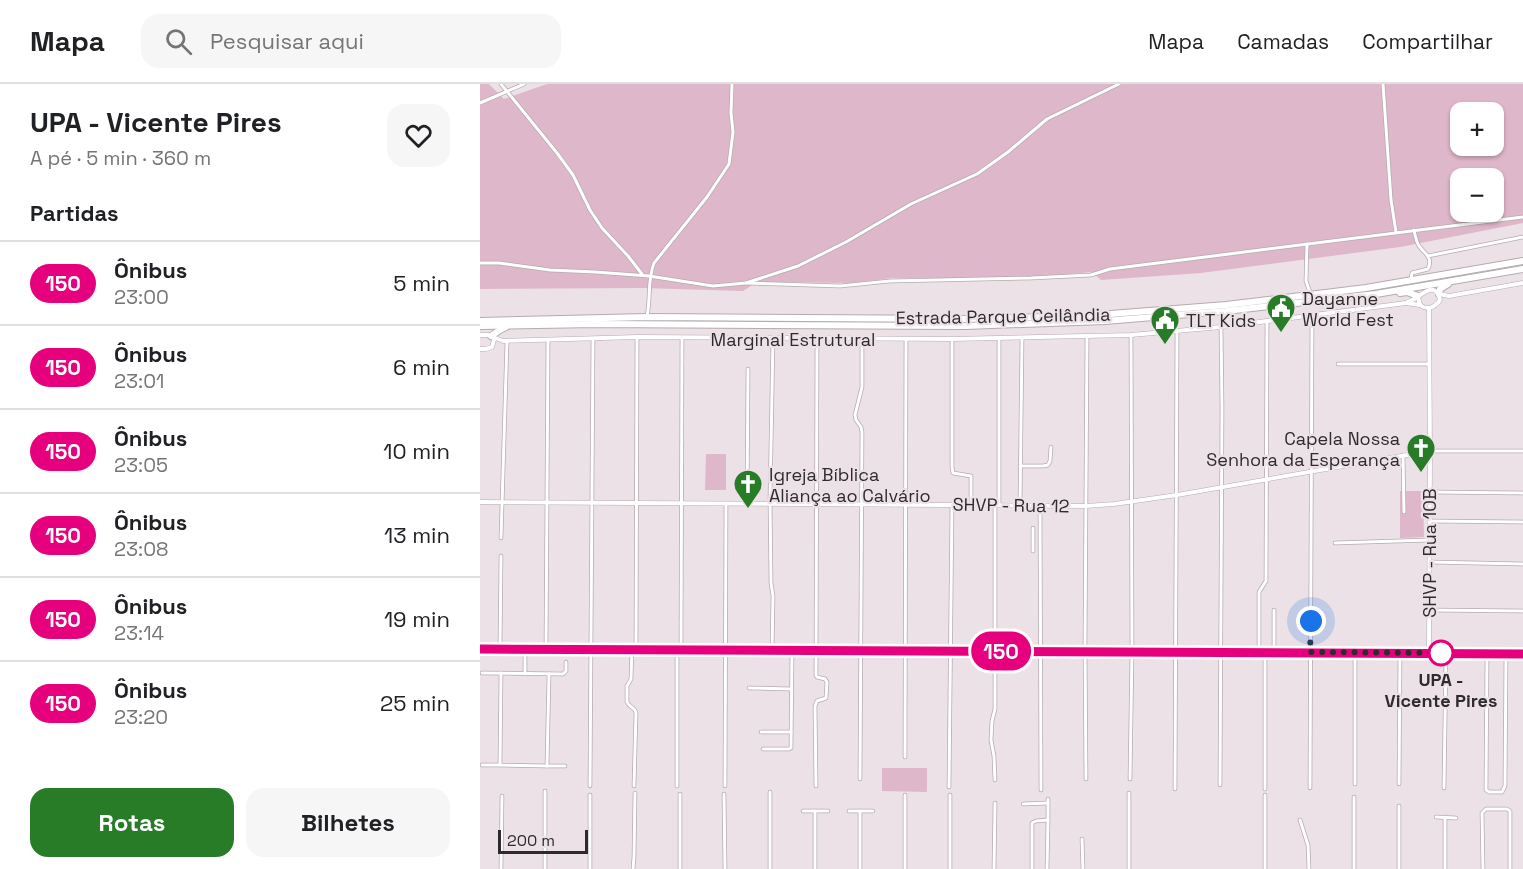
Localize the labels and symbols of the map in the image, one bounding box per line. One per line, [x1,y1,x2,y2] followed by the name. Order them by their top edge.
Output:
[1302,287,1394,331] place label: Dayanne World Fest
[1265,292,1297,334] public building icon: Dayanne World Fest
[895,303,1111,329] street label: Estrada Parque Ceilândia
[1149,304,1181,346] public building icon: TLT Kids
[1186,309,1256,332] place label: TLT Kids
[711,328,875,351] street label: Marginal Estrutural
[1206,427,1400,471] place label: Capela Nossa Senhora da Esperança
[1405,432,1437,474] church icon: Capela Nossa Senhora da Esperança
[769,463,931,507] place label: Igreja Bíblica Aliança ao Calvário
[732,468,764,510] church icon: Igreja Bíblica Aliança ao Calvário
[1418,488,1441,618] street label: SHVP - Rua 10B
[952,492,1070,518] street label: SHVP - Rua 12
[1296,606,1326,636] your location
[966,632,1036,670] line badge: 150
[1428,640,1454,666] marker: UPA - Vicente Pires
[1385,668,1497,712] place label: UPA - Vicente Pires
[498,827,588,854] scale bar

